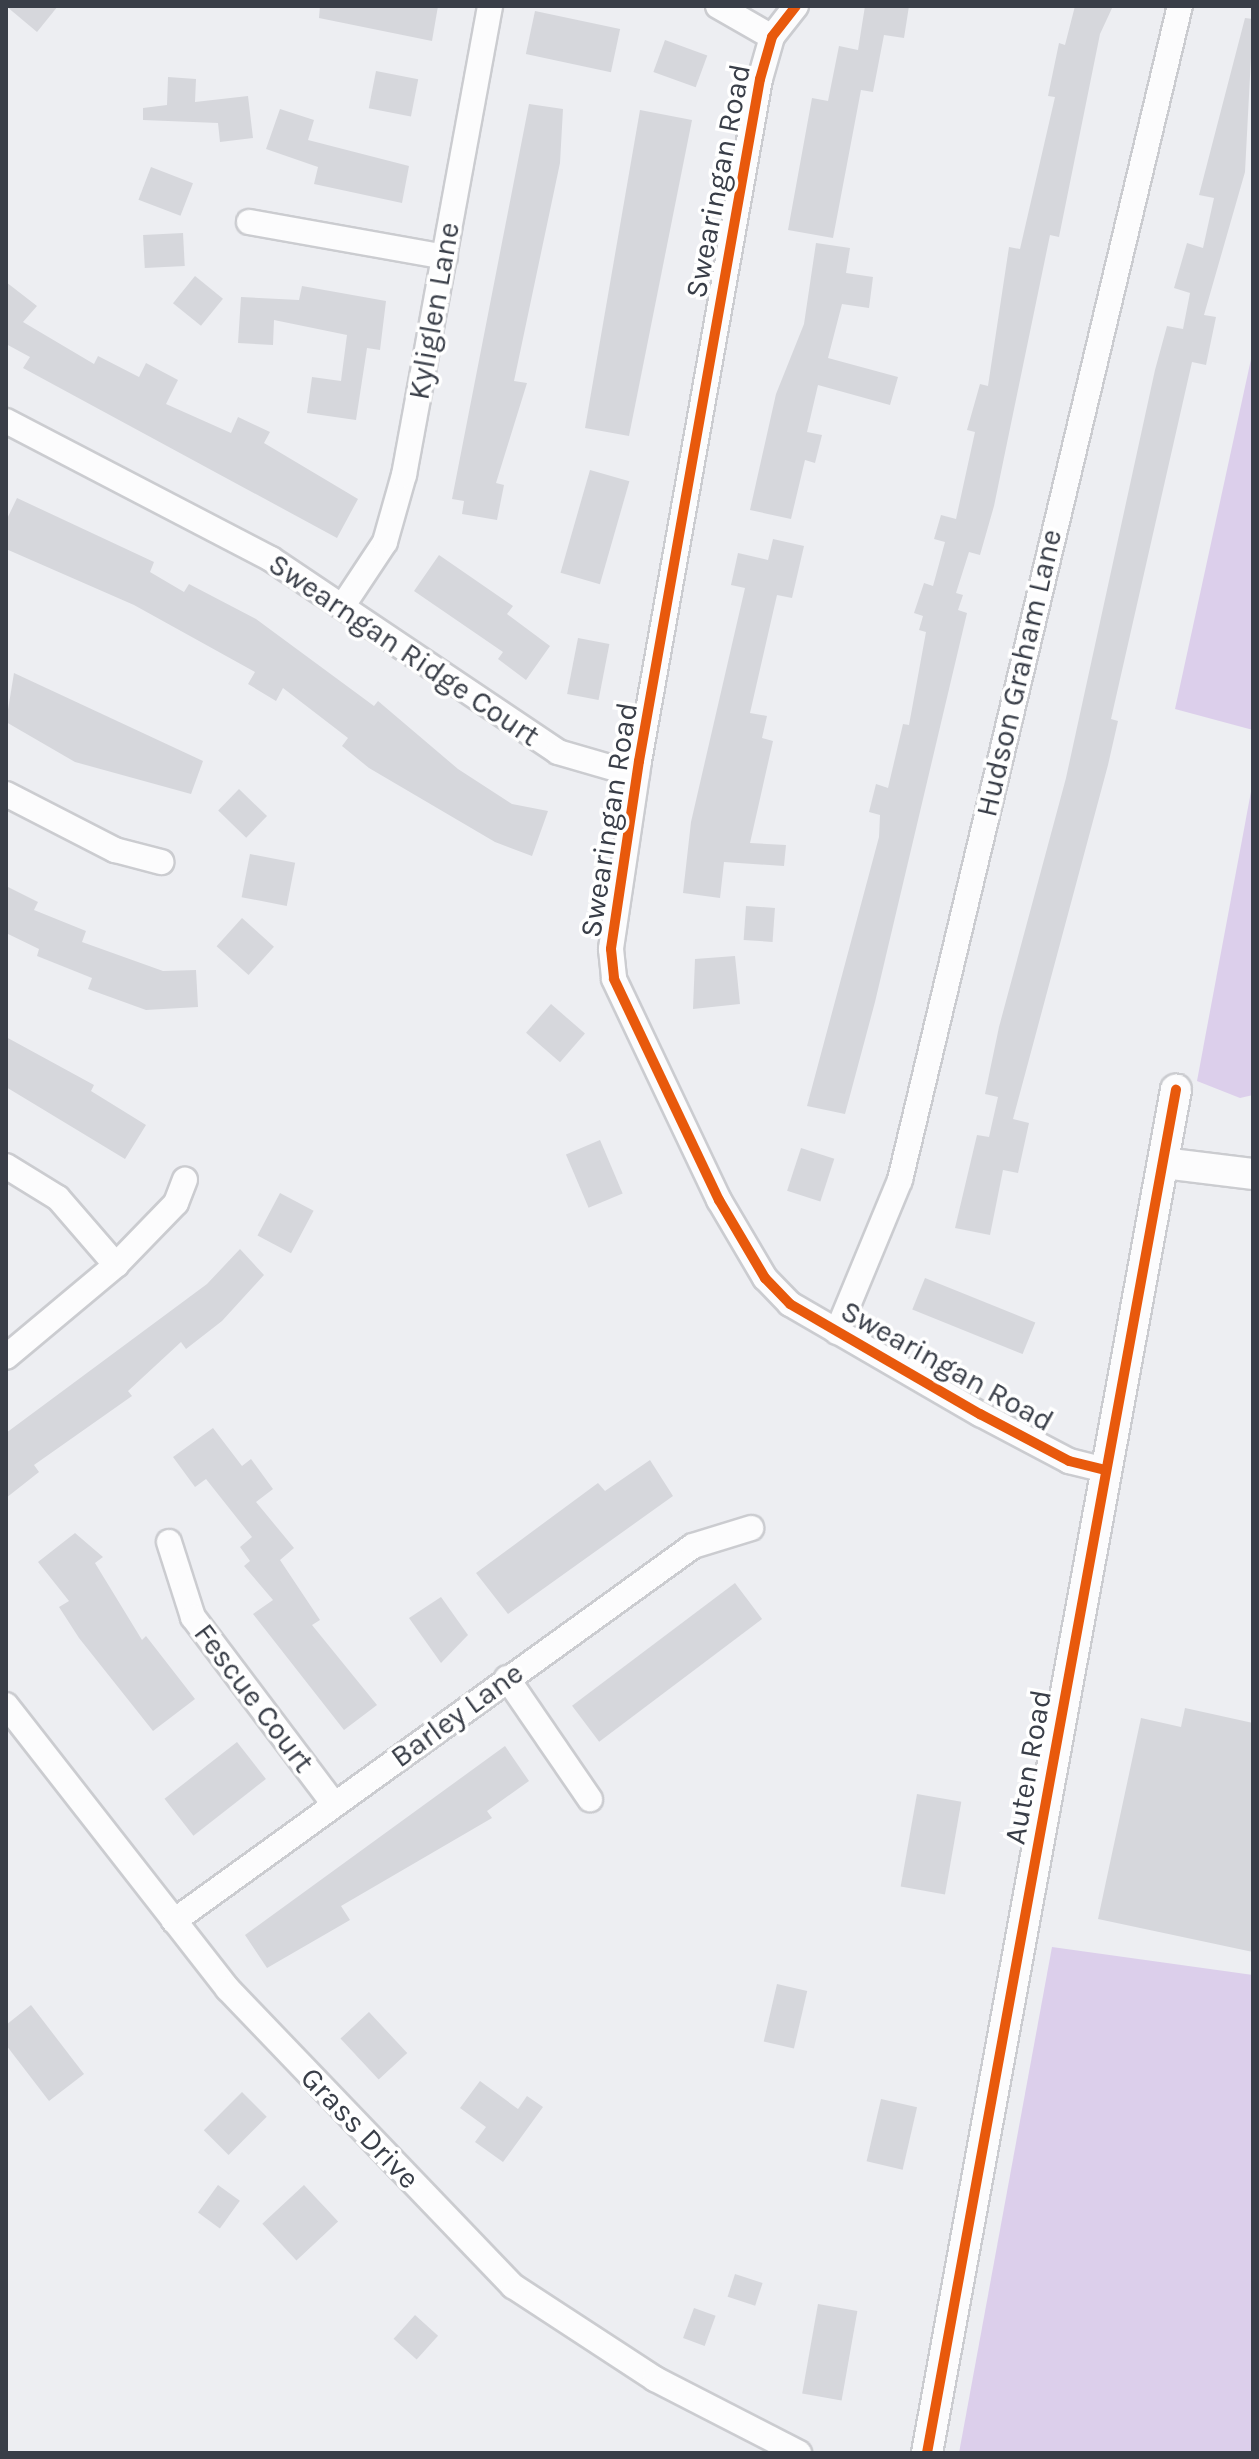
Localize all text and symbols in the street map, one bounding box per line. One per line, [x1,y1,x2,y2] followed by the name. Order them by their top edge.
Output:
[678,61,758,301] street label: Swearingan Road
[401,219,467,403] street label: Kyliglen Lane
[968,526,1070,820] street label: Hudson Graham Lane
[262,546,546,754] street label: Swearngan Ridge Court
[573,700,645,940] street label: Swearingan Road
[834,1293,1060,1439] street label: Swearingan Road
[186,1616,322,1780] street label: Fescue Court
[384,1655,530,1775] street label: Barley Lane
[997,1687,1059,1847] street label: Auten Road
[293,2060,427,2196] street label: Grass Drive

